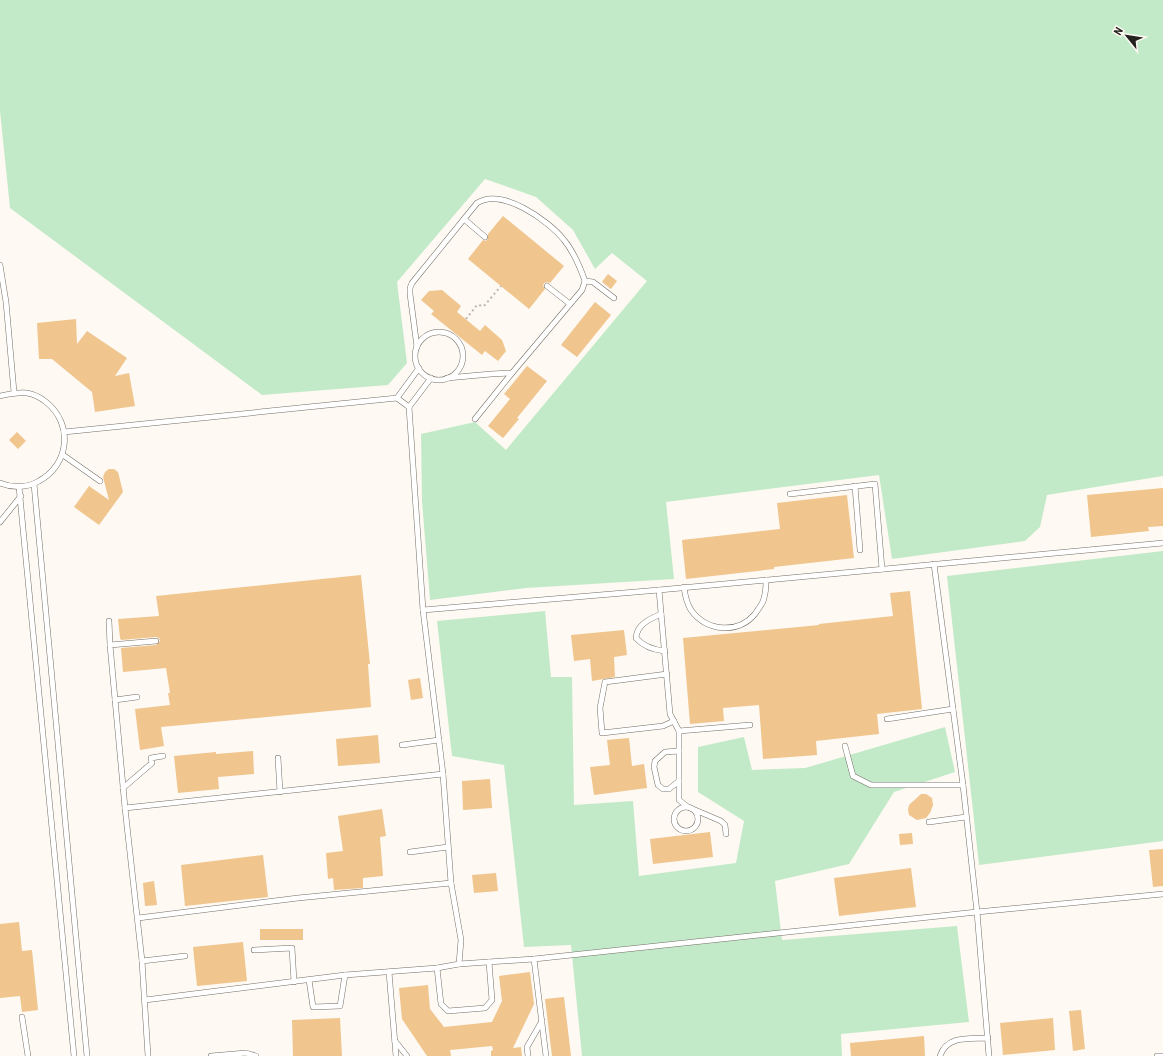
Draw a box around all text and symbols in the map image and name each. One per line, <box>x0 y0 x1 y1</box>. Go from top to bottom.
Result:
north arrow <box>1107 16 1147 56</box>
text: N <box>1111 25 1126 37</box>

